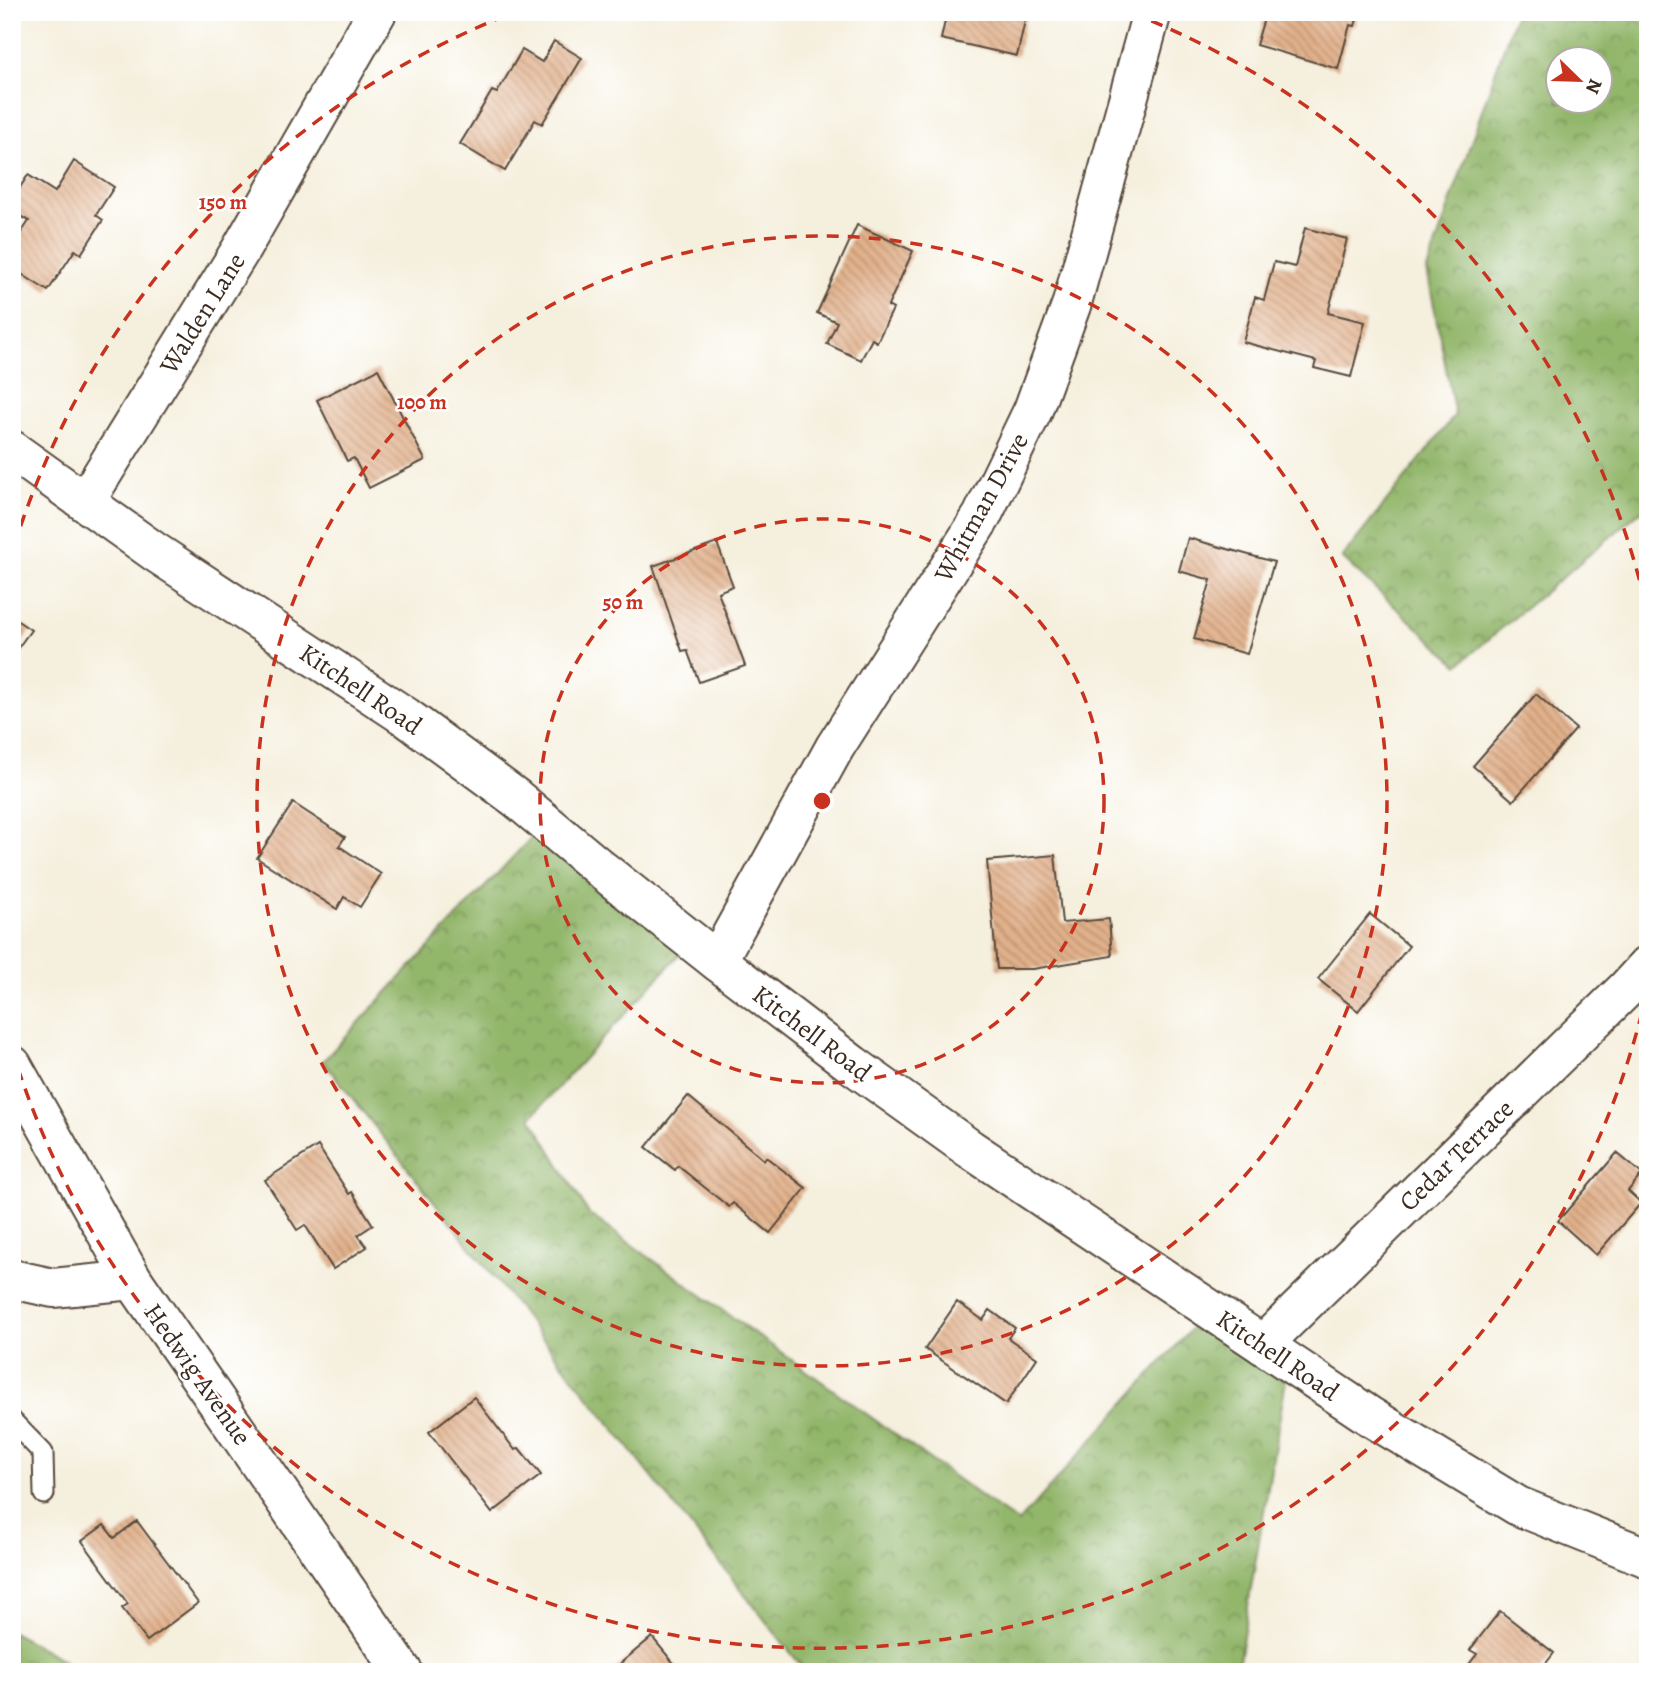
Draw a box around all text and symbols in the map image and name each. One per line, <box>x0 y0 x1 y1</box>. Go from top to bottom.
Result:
north arrow <box>1544 46 1614 116</box>
text: N <box>1579 75 1608 98</box>
text: 150 m <box>199 188 248 216</box>
street label: Walden Lane <box>151 246 254 381</box>
text: 100 m <box>397 388 447 416</box>
street label: Whitman Drive <box>926 426 1037 589</box>
text: 50 m <box>603 588 644 616</box>
street label: Kitchell Road <box>293 636 429 743</box>
centre of rings <box>810 789 834 813</box>
street label: Kitchell Road <box>745 977 878 1090</box>
street label: Cedar Terrace <box>1391 1092 1521 1219</box>
street label: Hedwig Avenue <box>136 1296 260 1452</box>
street label: Kitchell Road <box>1210 1302 1346 1409</box>

